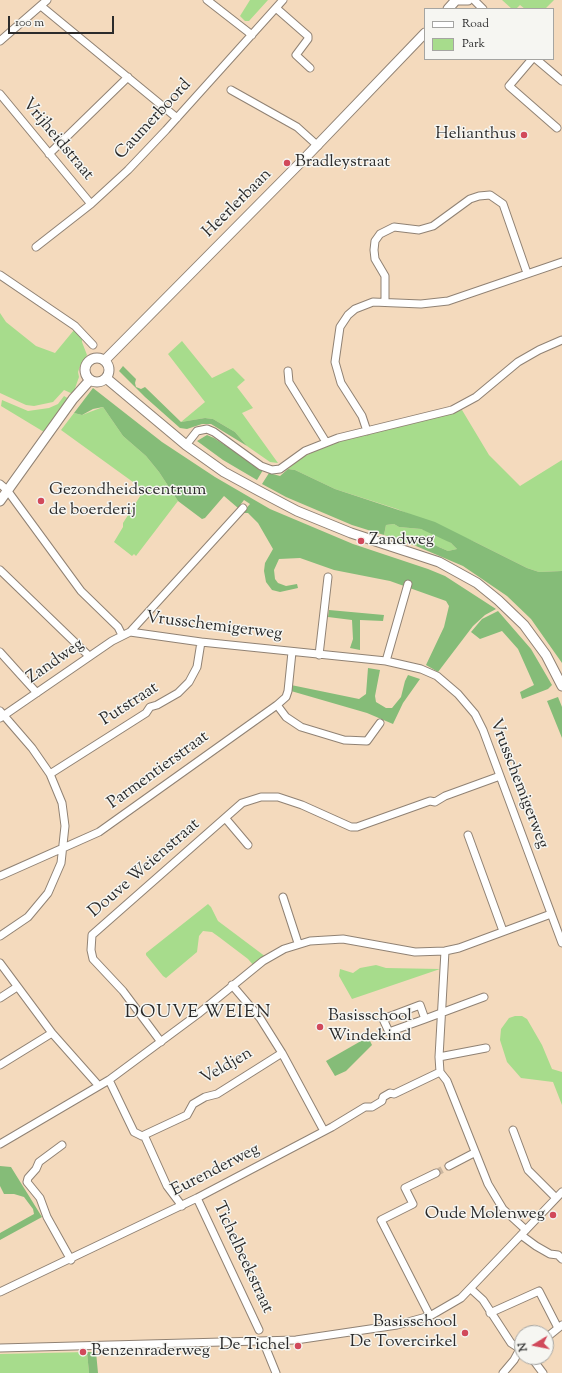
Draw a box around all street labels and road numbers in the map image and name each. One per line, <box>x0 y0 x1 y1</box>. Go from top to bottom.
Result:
street label: Caumerboord <box>112 75 196 165</box>
street label: Vrijheidstraat <box>17 95 97 185</box>
street label: Heerlerbaan <box>199 165 277 243</box>
street label: Vrusschemigerweg <box>145 609 283 645</box>
street label: Zandweg <box>23 635 89 689</box>
street label: Putstraat <box>97 679 163 731</box>
street label: Vrusschemigerweg <box>484 716 552 852</box>
street label: Parmentierstraat <box>104 727 214 815</box>
street label: Douve Weienstraat <box>85 815 205 923</box>
street label: Veldjen <box>197 1044 257 1090</box>
street label: Eurenderweg <box>168 1140 264 1202</box>
street label: Tichelbeekstraat <box>207 1199 277 1317</box>

